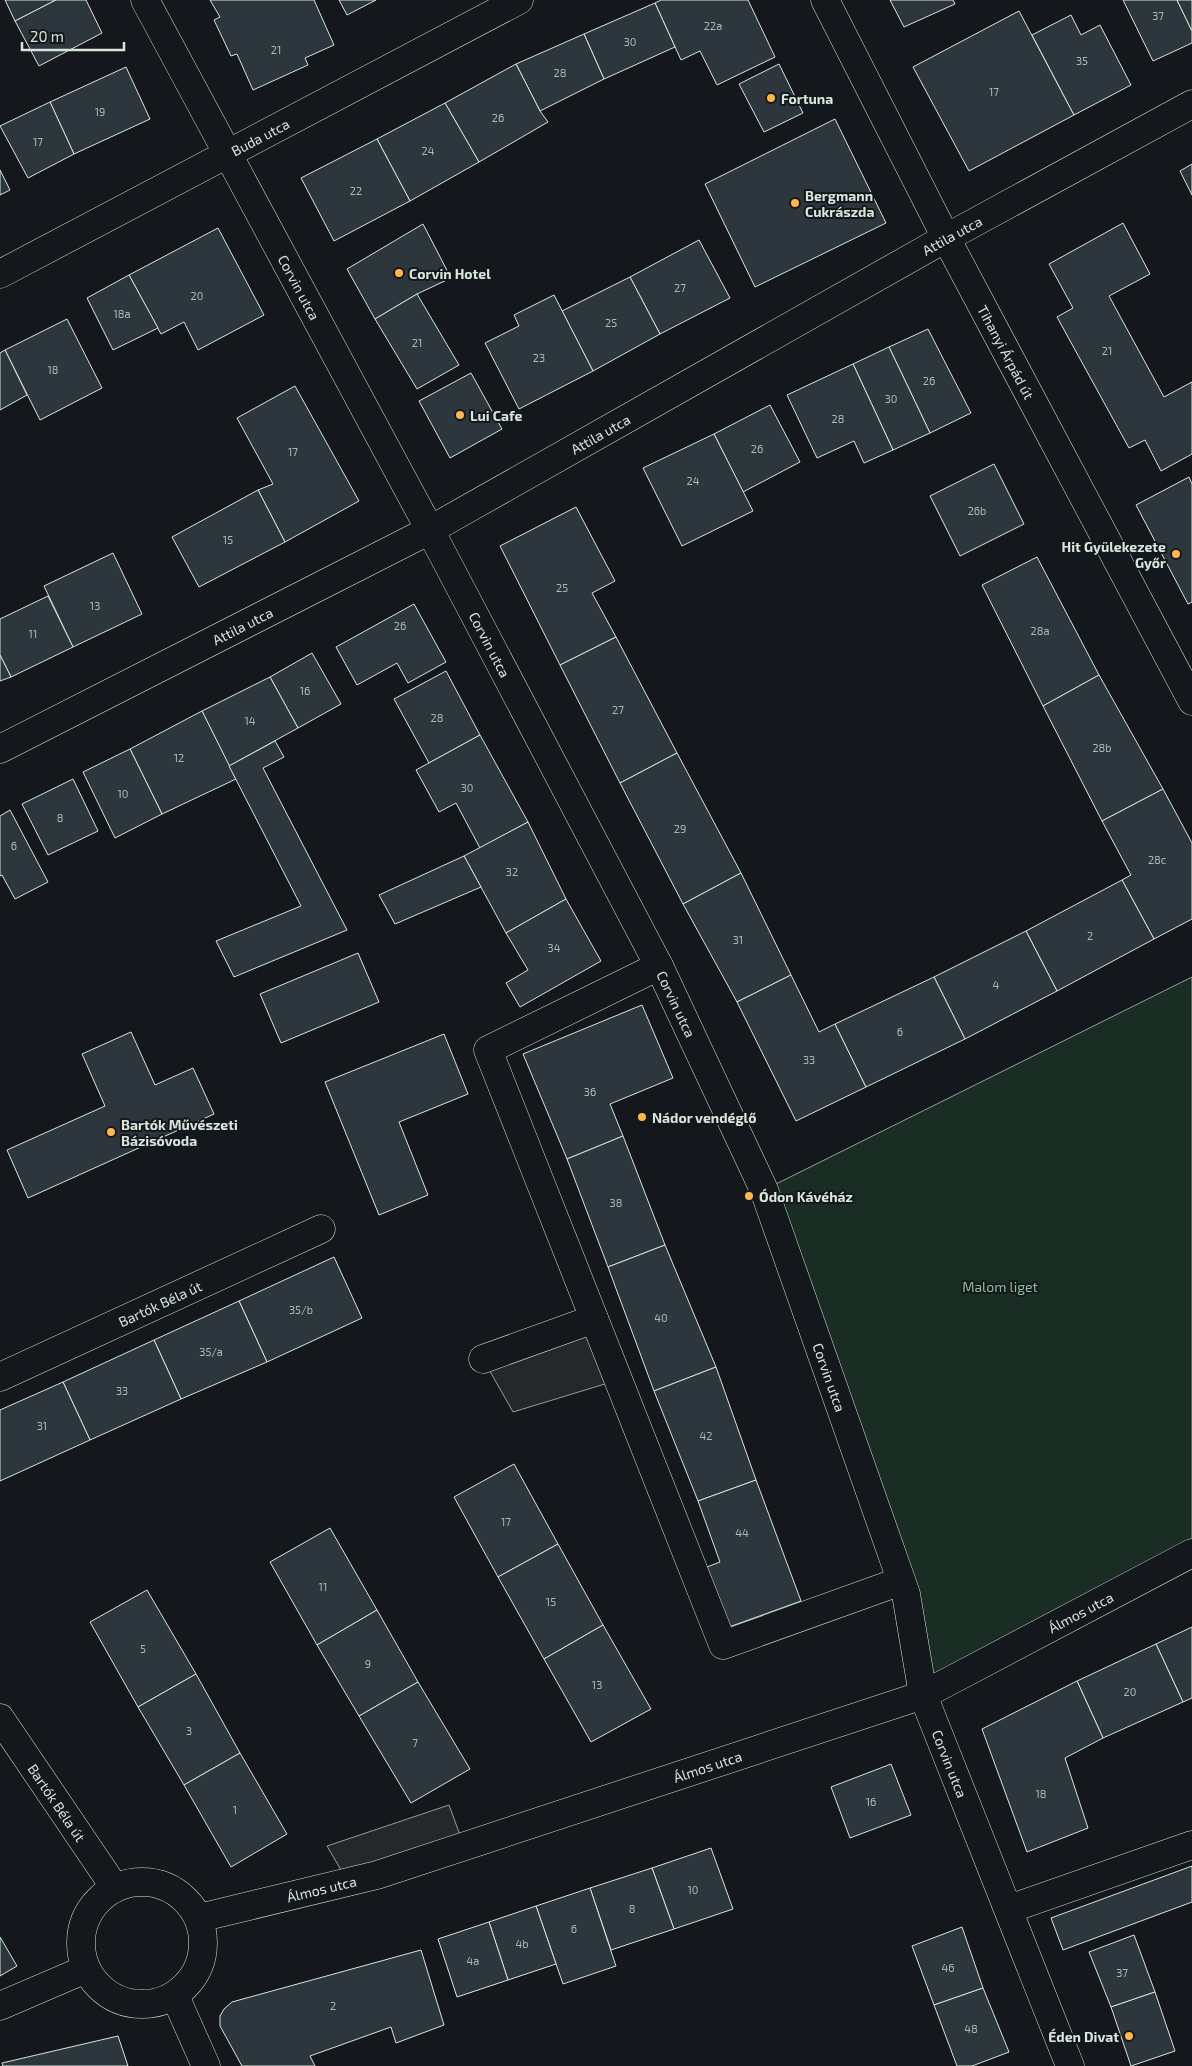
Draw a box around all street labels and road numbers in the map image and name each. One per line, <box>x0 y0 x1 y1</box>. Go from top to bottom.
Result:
street label: Buda utca <box>228 114 292 159</box>
street label: Attila utca <box>919 212 985 258</box>
street label: Corvin utca <box>275 252 324 323</box>
street label: Tihanyi Árpád út <box>975 302 1038 402</box>
street label: Attila utca <box>567 410 633 457</box>
street label: Attila utca <box>209 603 275 648</box>
street label: Corvin utca <box>466 609 514 680</box>
street label: Corvin utca <box>654 968 700 1040</box>
street label: Bartók Béla út <box>115 1277 204 1330</box>
street label: Corvin utca <box>810 1341 850 1414</box>
street label: Álmos utca <box>1045 1588 1116 1636</box>
street label: Corvin utca <box>929 1727 971 1800</box>
street label: Álmos utca <box>671 1747 744 1785</box>
street label: Bartók Béla út <box>25 1760 89 1845</box>
street label: Álmos utca <box>285 1872 358 1905</box>

